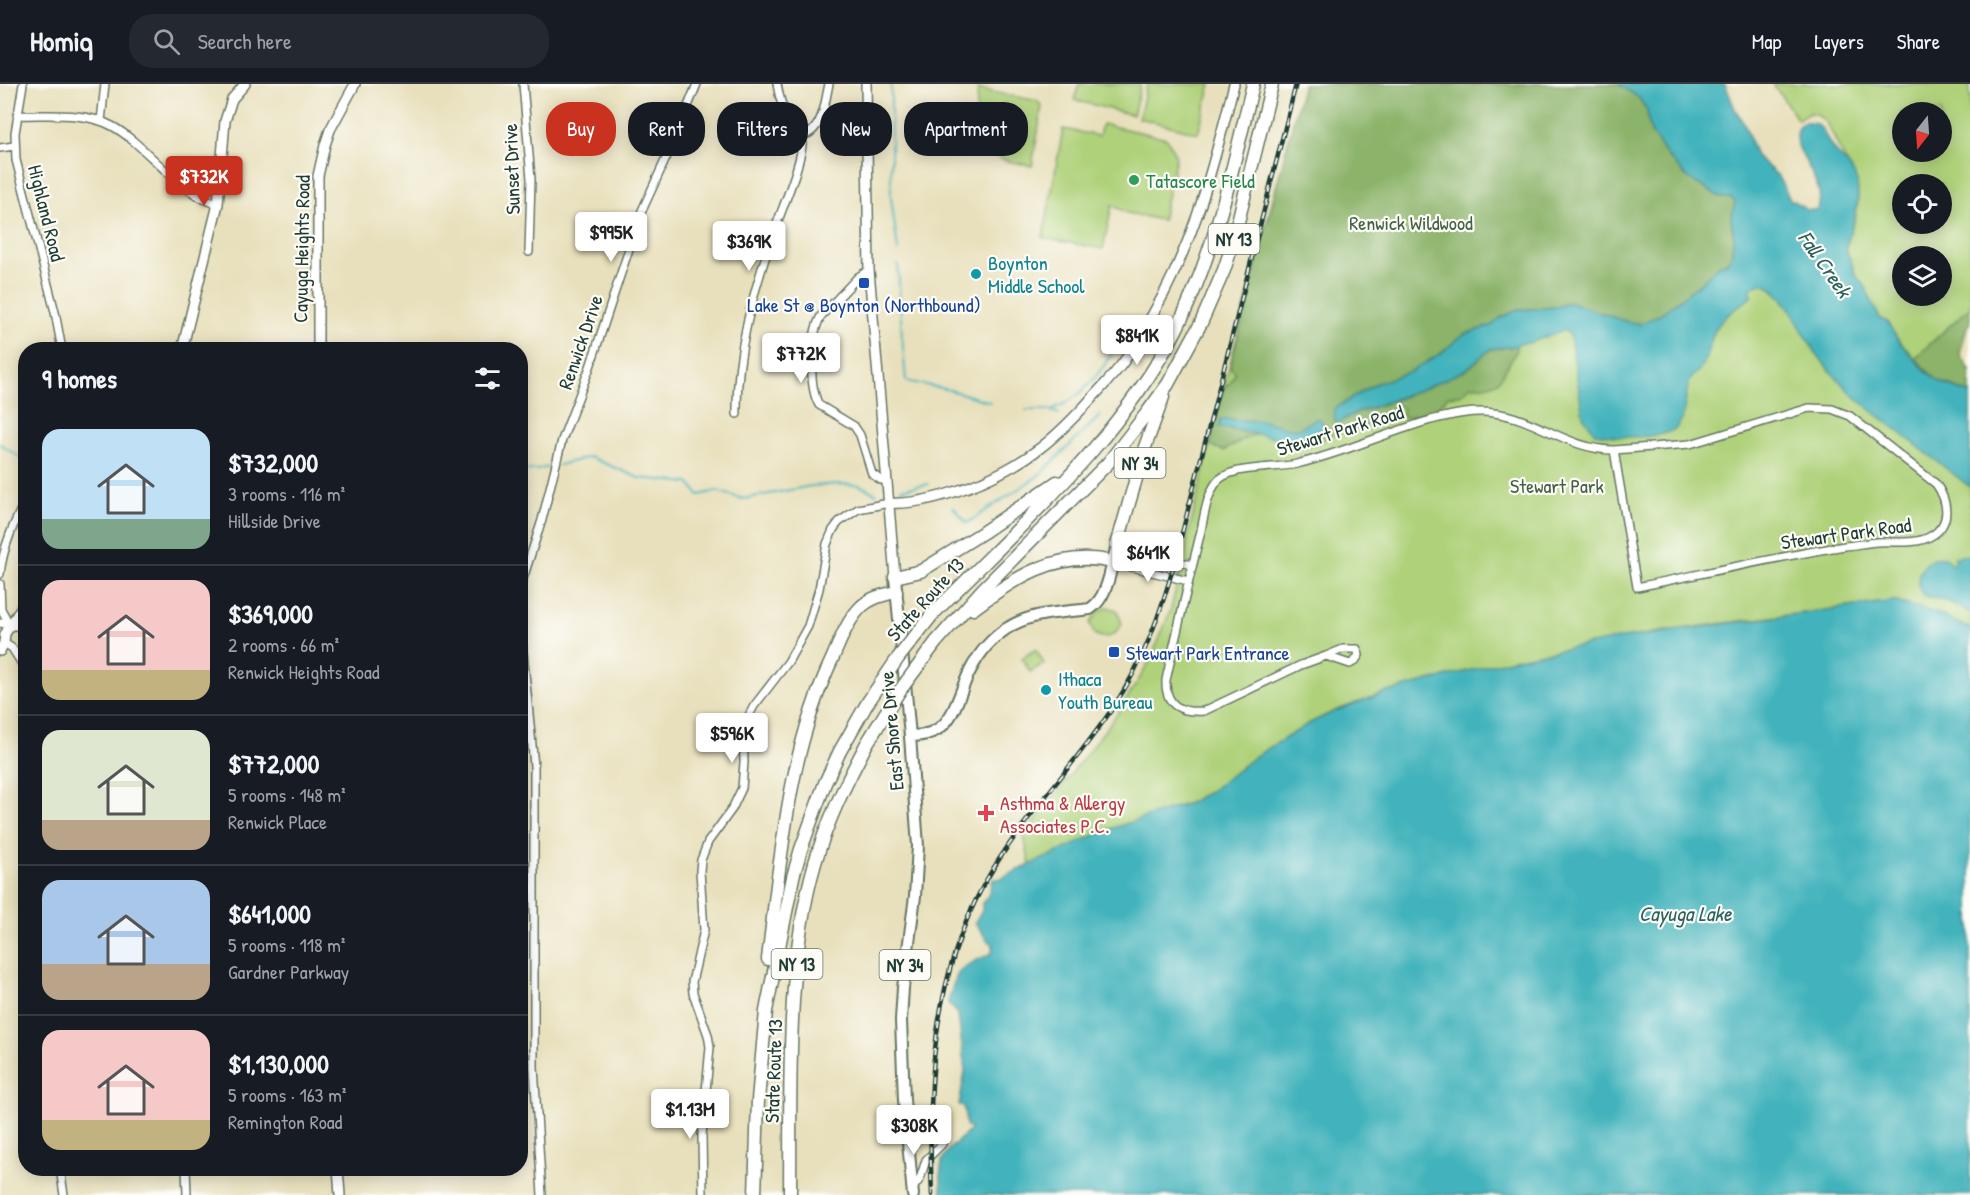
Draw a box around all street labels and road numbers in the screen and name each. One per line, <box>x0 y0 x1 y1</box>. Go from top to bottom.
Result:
street label: Sunset Drive <box>496 123 526 215</box>
street label: Highland Road <box>22 162 72 264</box>
street label: Cayuga Heights Road <box>286 175 316 323</box>
road number: NY 13 <box>1208 224 1260 254</box>
street label: Renwick Drive <box>551 291 609 393</box>
street label: Stewart Park Road <box>1273 398 1407 462</box>
road number: NY 34 <box>1114 448 1166 478</box>
street label: Stewart Park Road <box>1779 510 1913 555</box>
street label: State Route 13 <box>880 551 970 647</box>
street label: East Shore Drive <box>872 670 910 792</box>
road number: NY 13 <box>772 949 822 979</box>
road number: NY 34 <box>880 950 930 980</box>
street label: State Route 13 <box>758 1018 788 1124</box>

